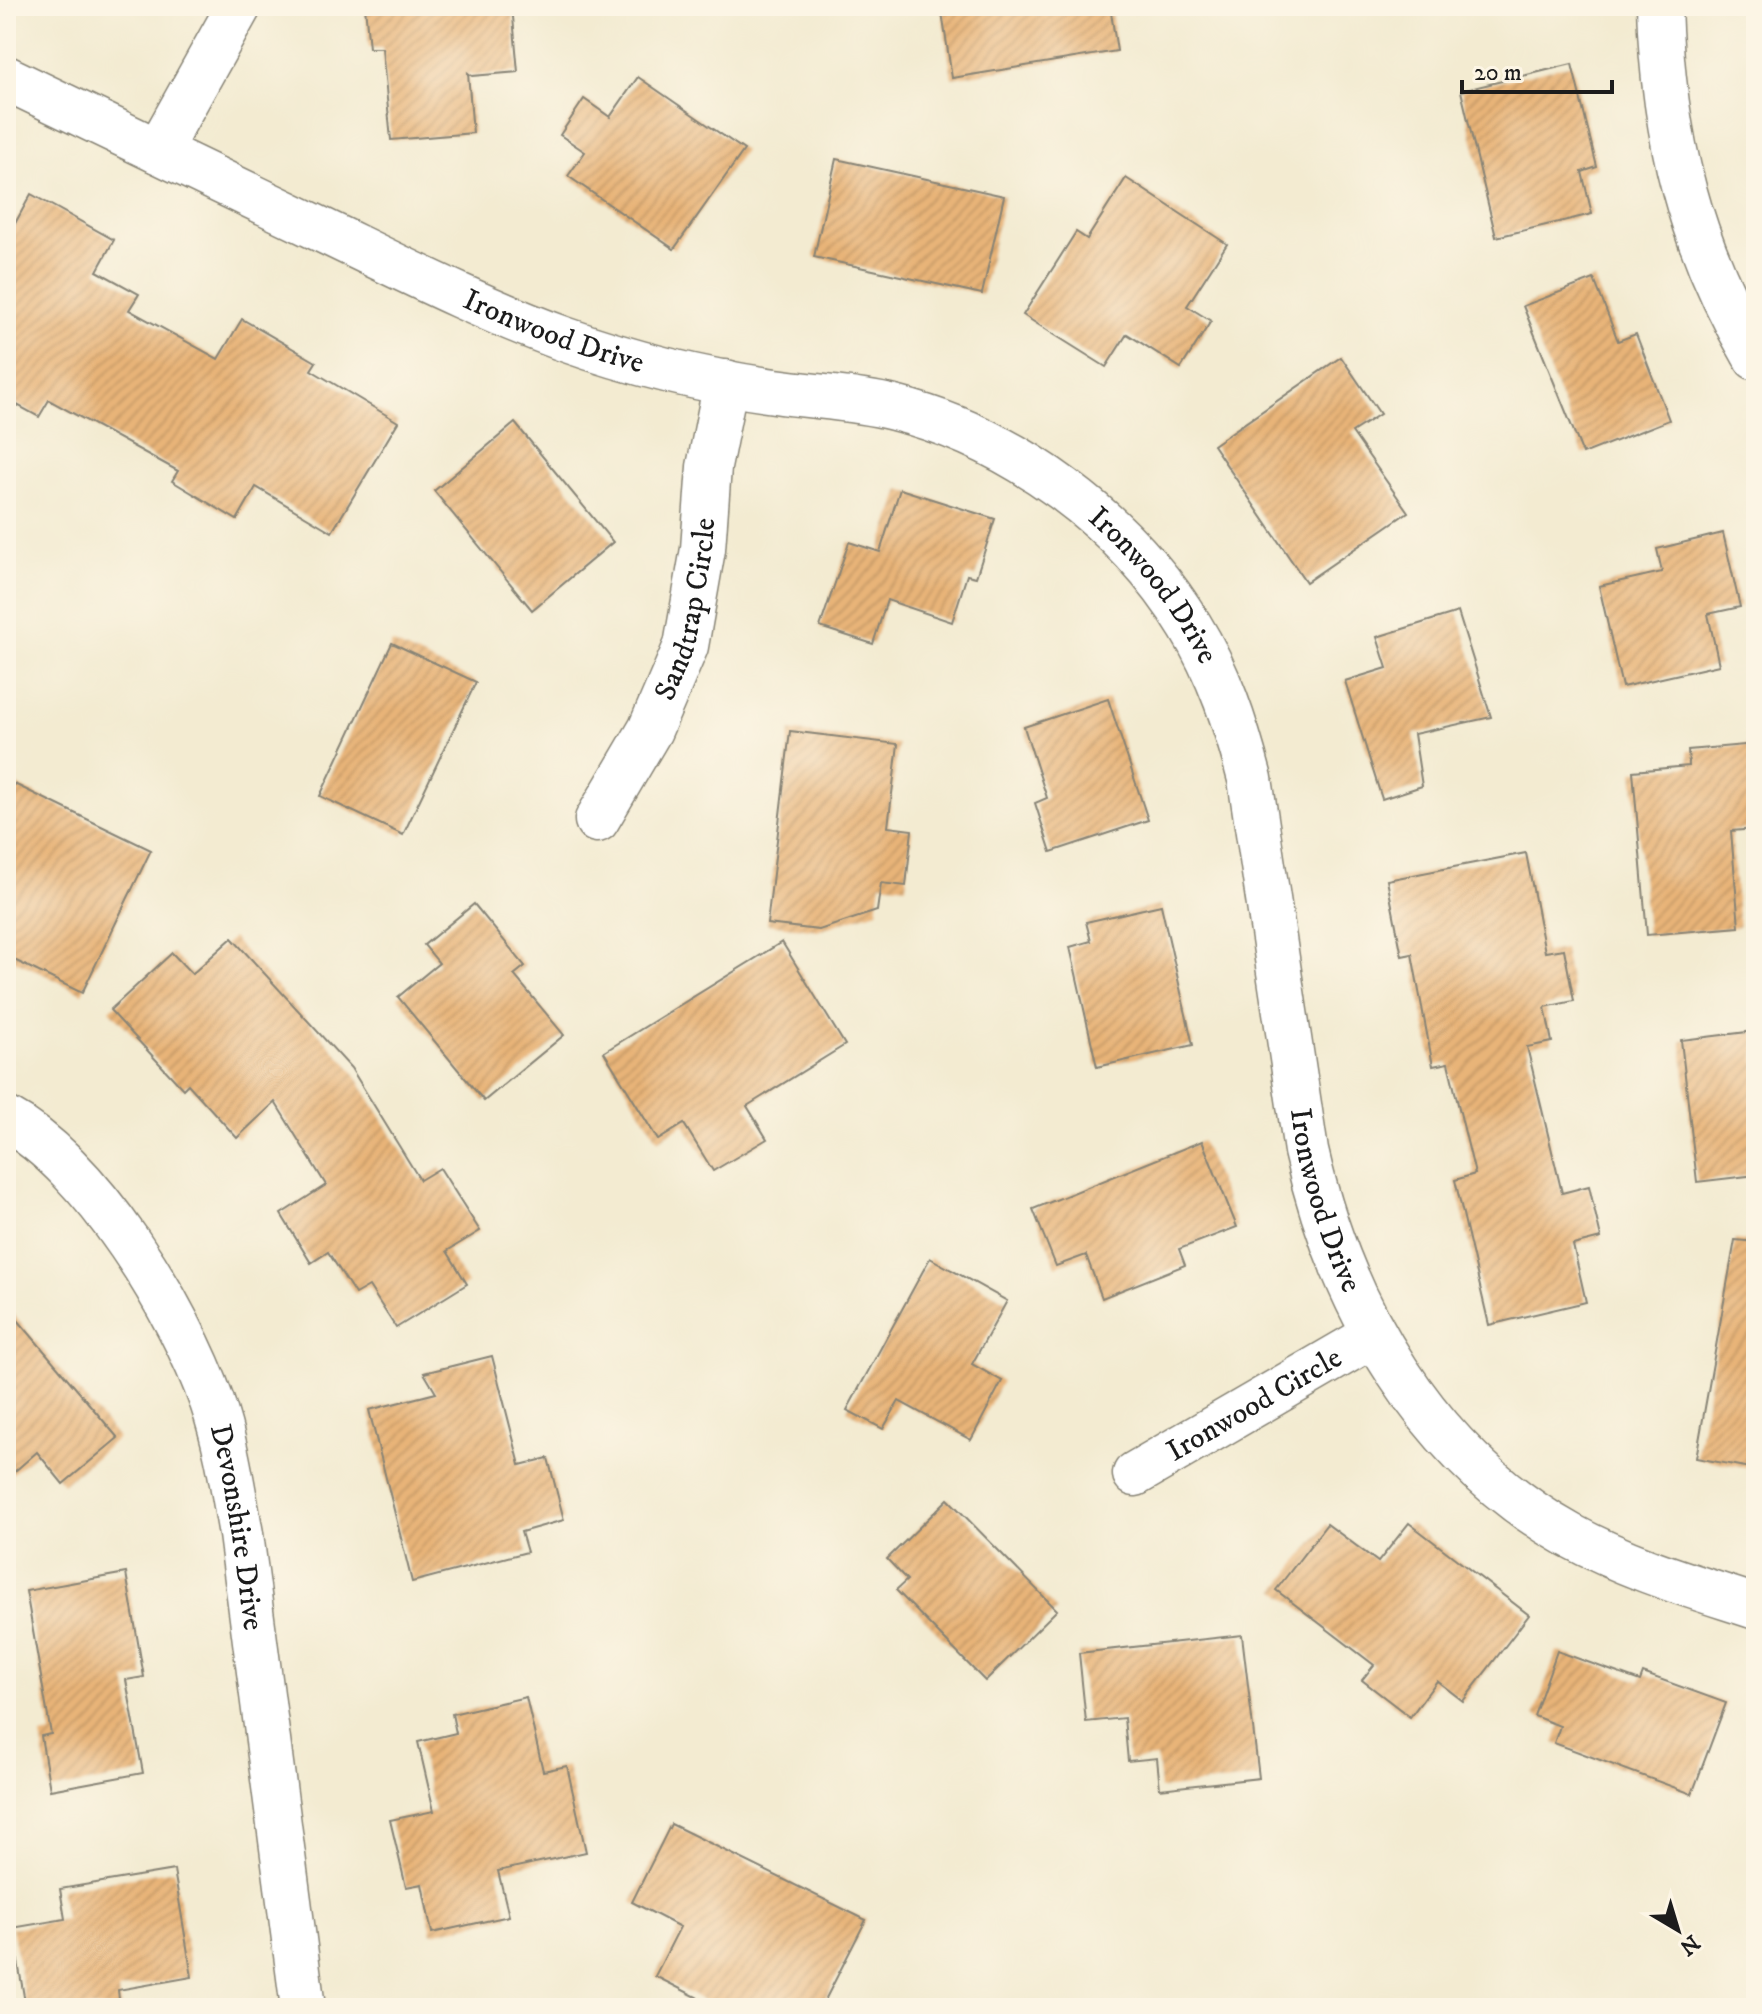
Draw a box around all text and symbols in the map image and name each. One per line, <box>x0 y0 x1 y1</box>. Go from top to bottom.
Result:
scale bar <box>1462 44 1612 94</box>
text: 20 m <box>1474 58 1522 88</box>
street label: Ironwood Drive <box>457 281 648 382</box>
street label: Ironwood Drive <box>1081 499 1226 670</box>
street label: Sandtrap Circle <box>646 517 724 706</box>
street label: Ironwood Drive <box>1281 1106 1370 1298</box>
street label: Ironwood Circle <box>1160 1339 1348 1470</box>
street label: Devonshire Drive <box>201 1420 272 1633</box>
north arrow <box>1638 1890 1718 1970</box>
text: N <box>1674 1928 1705 1961</box>

